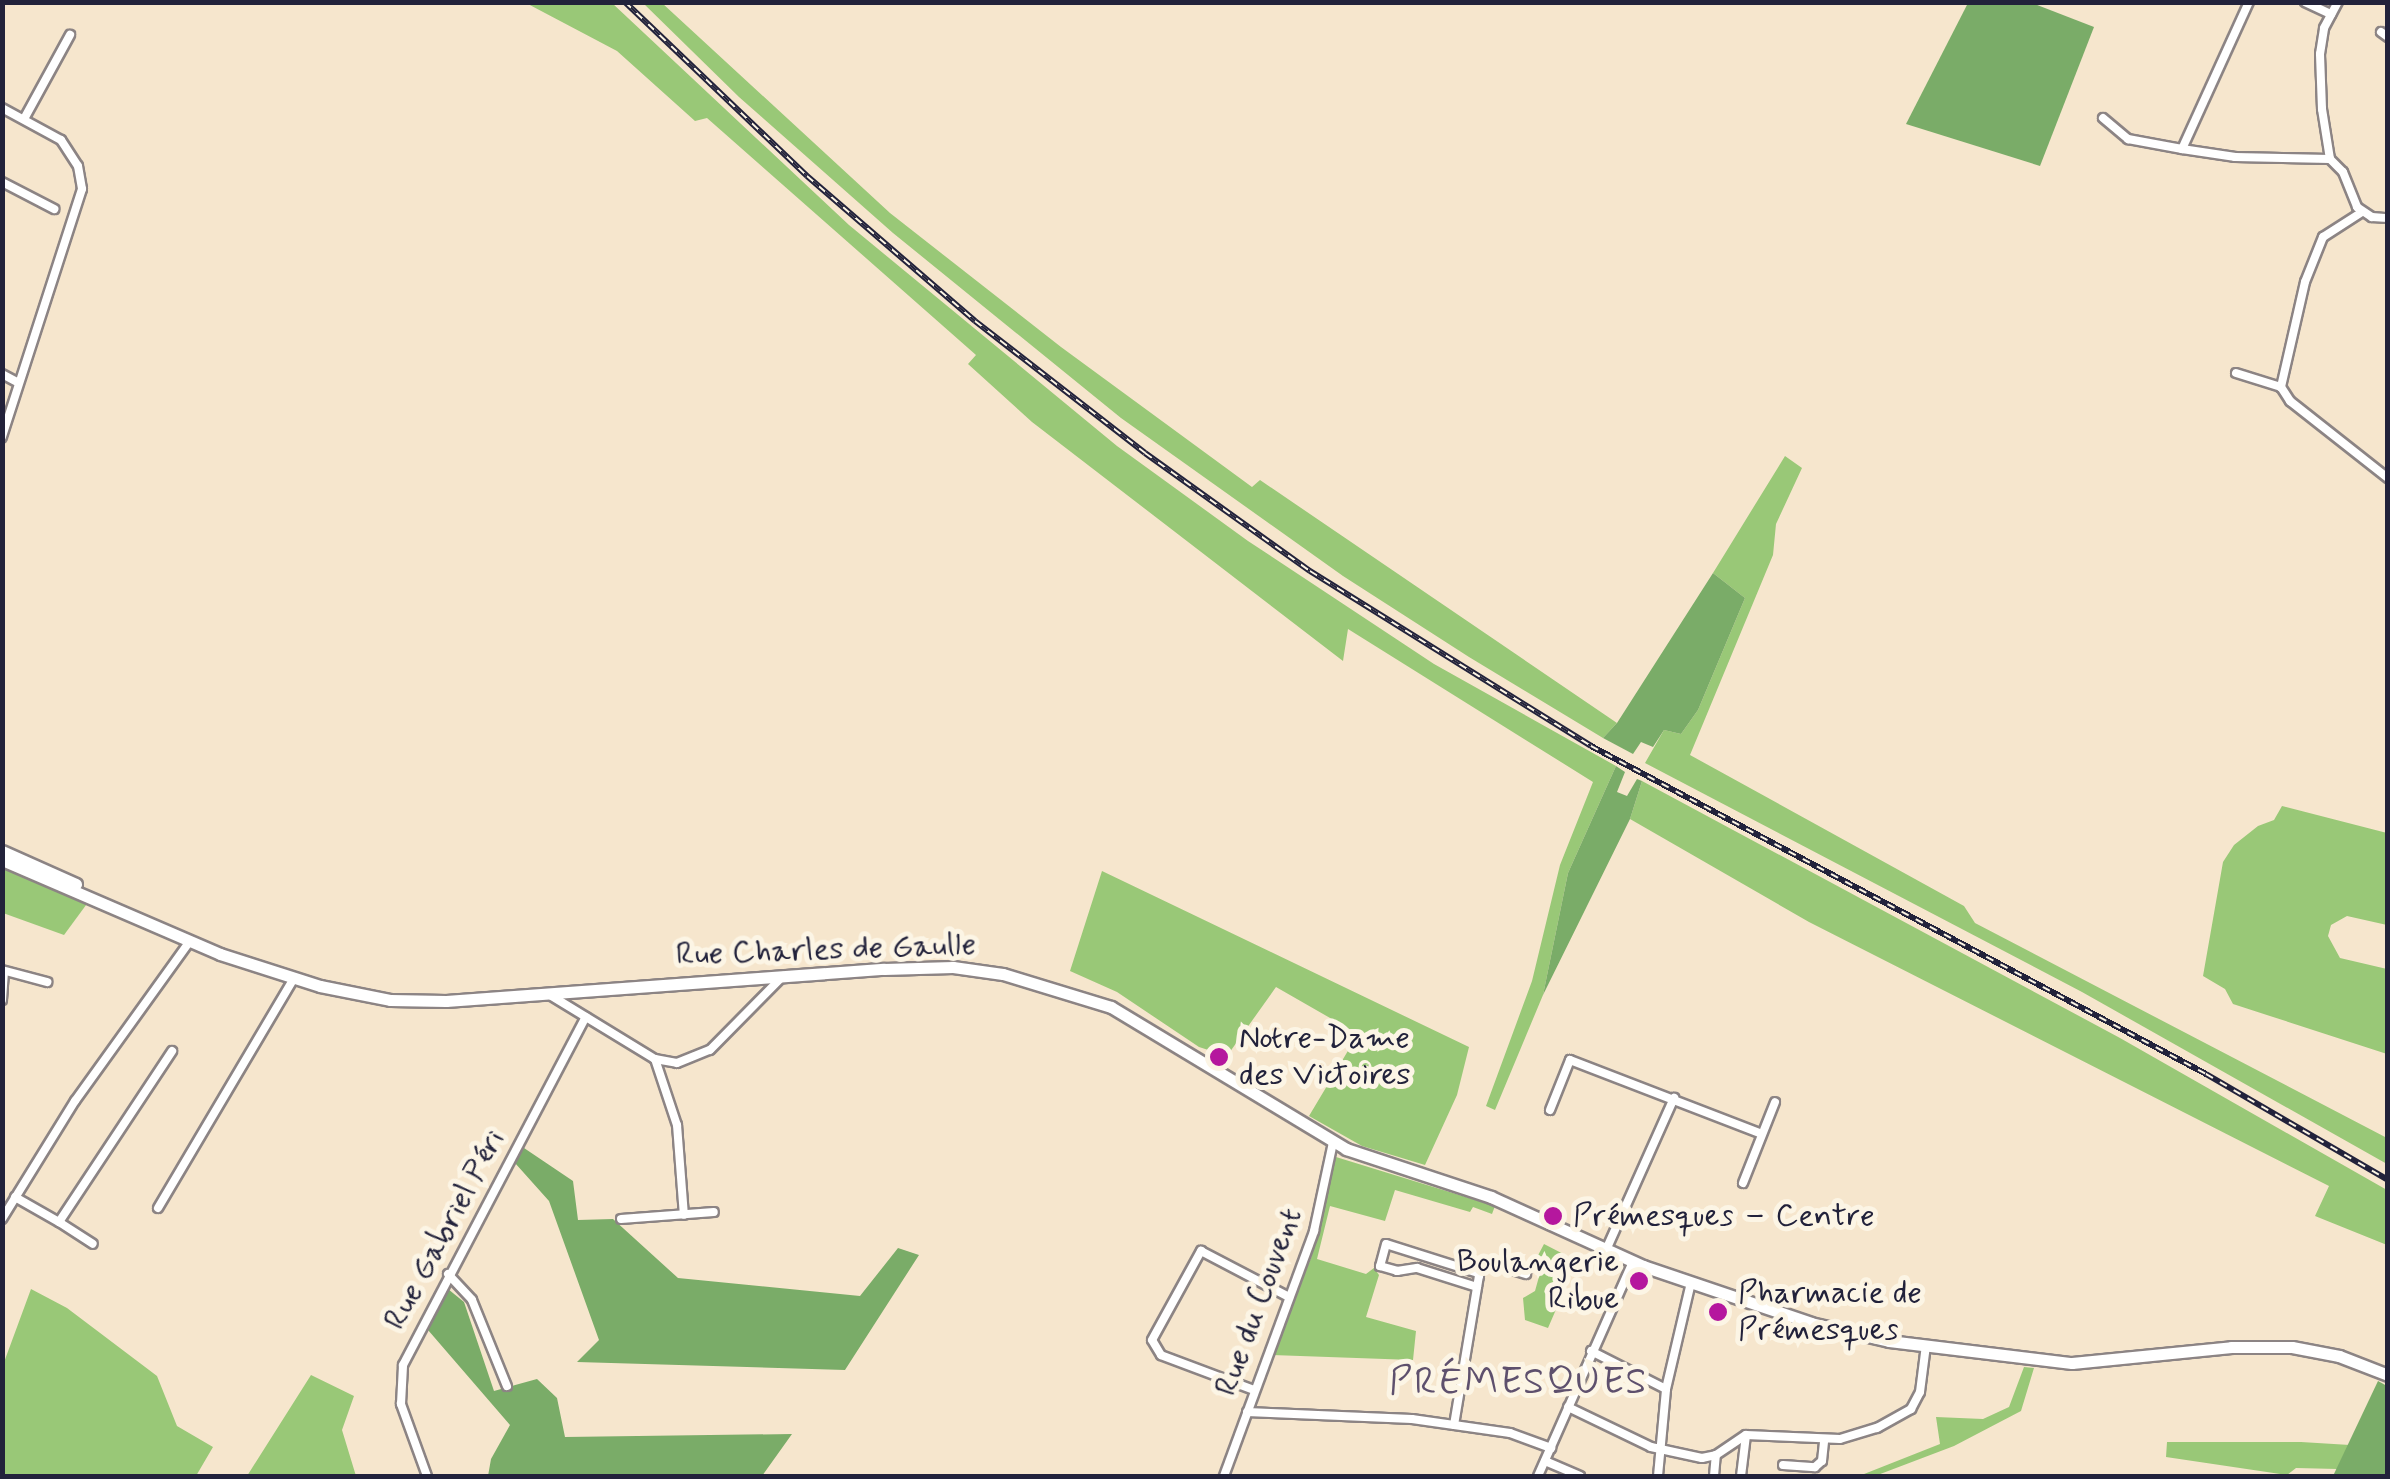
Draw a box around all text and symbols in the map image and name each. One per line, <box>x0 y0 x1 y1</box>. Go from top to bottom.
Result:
street label: Rue Charles de Gaulle <box>681 926 971 974</box>
place label: Notre-Dame des Victoires <box>1239 1020 1410 1095</box>
marker: Notre-Dame des Victoires <box>1208 1046 1230 1068</box>
street label: Rue Gabriel Péri <box>377 1125 513 1335</box>
street label: Rue du Couvent <box>1204 1194 1314 1410</box>
place label: Prémesques – Centre <box>1573 1197 1875 1235</box>
marker: Prémesques – Centre <box>1542 1205 1564 1227</box>
place label: Boulangerie Ribue <box>1457 1244 1619 1319</box>
marker: Boulangerie Ribue <box>1628 1270 1650 1292</box>
place label: Pharmacie de Prémesques <box>1738 1275 1923 1350</box>
marker: Pharmacie de Prémesques <box>1707 1301 1729 1323</box>
district label: PRÉMESQUES <box>1388 1360 1650 1406</box>

